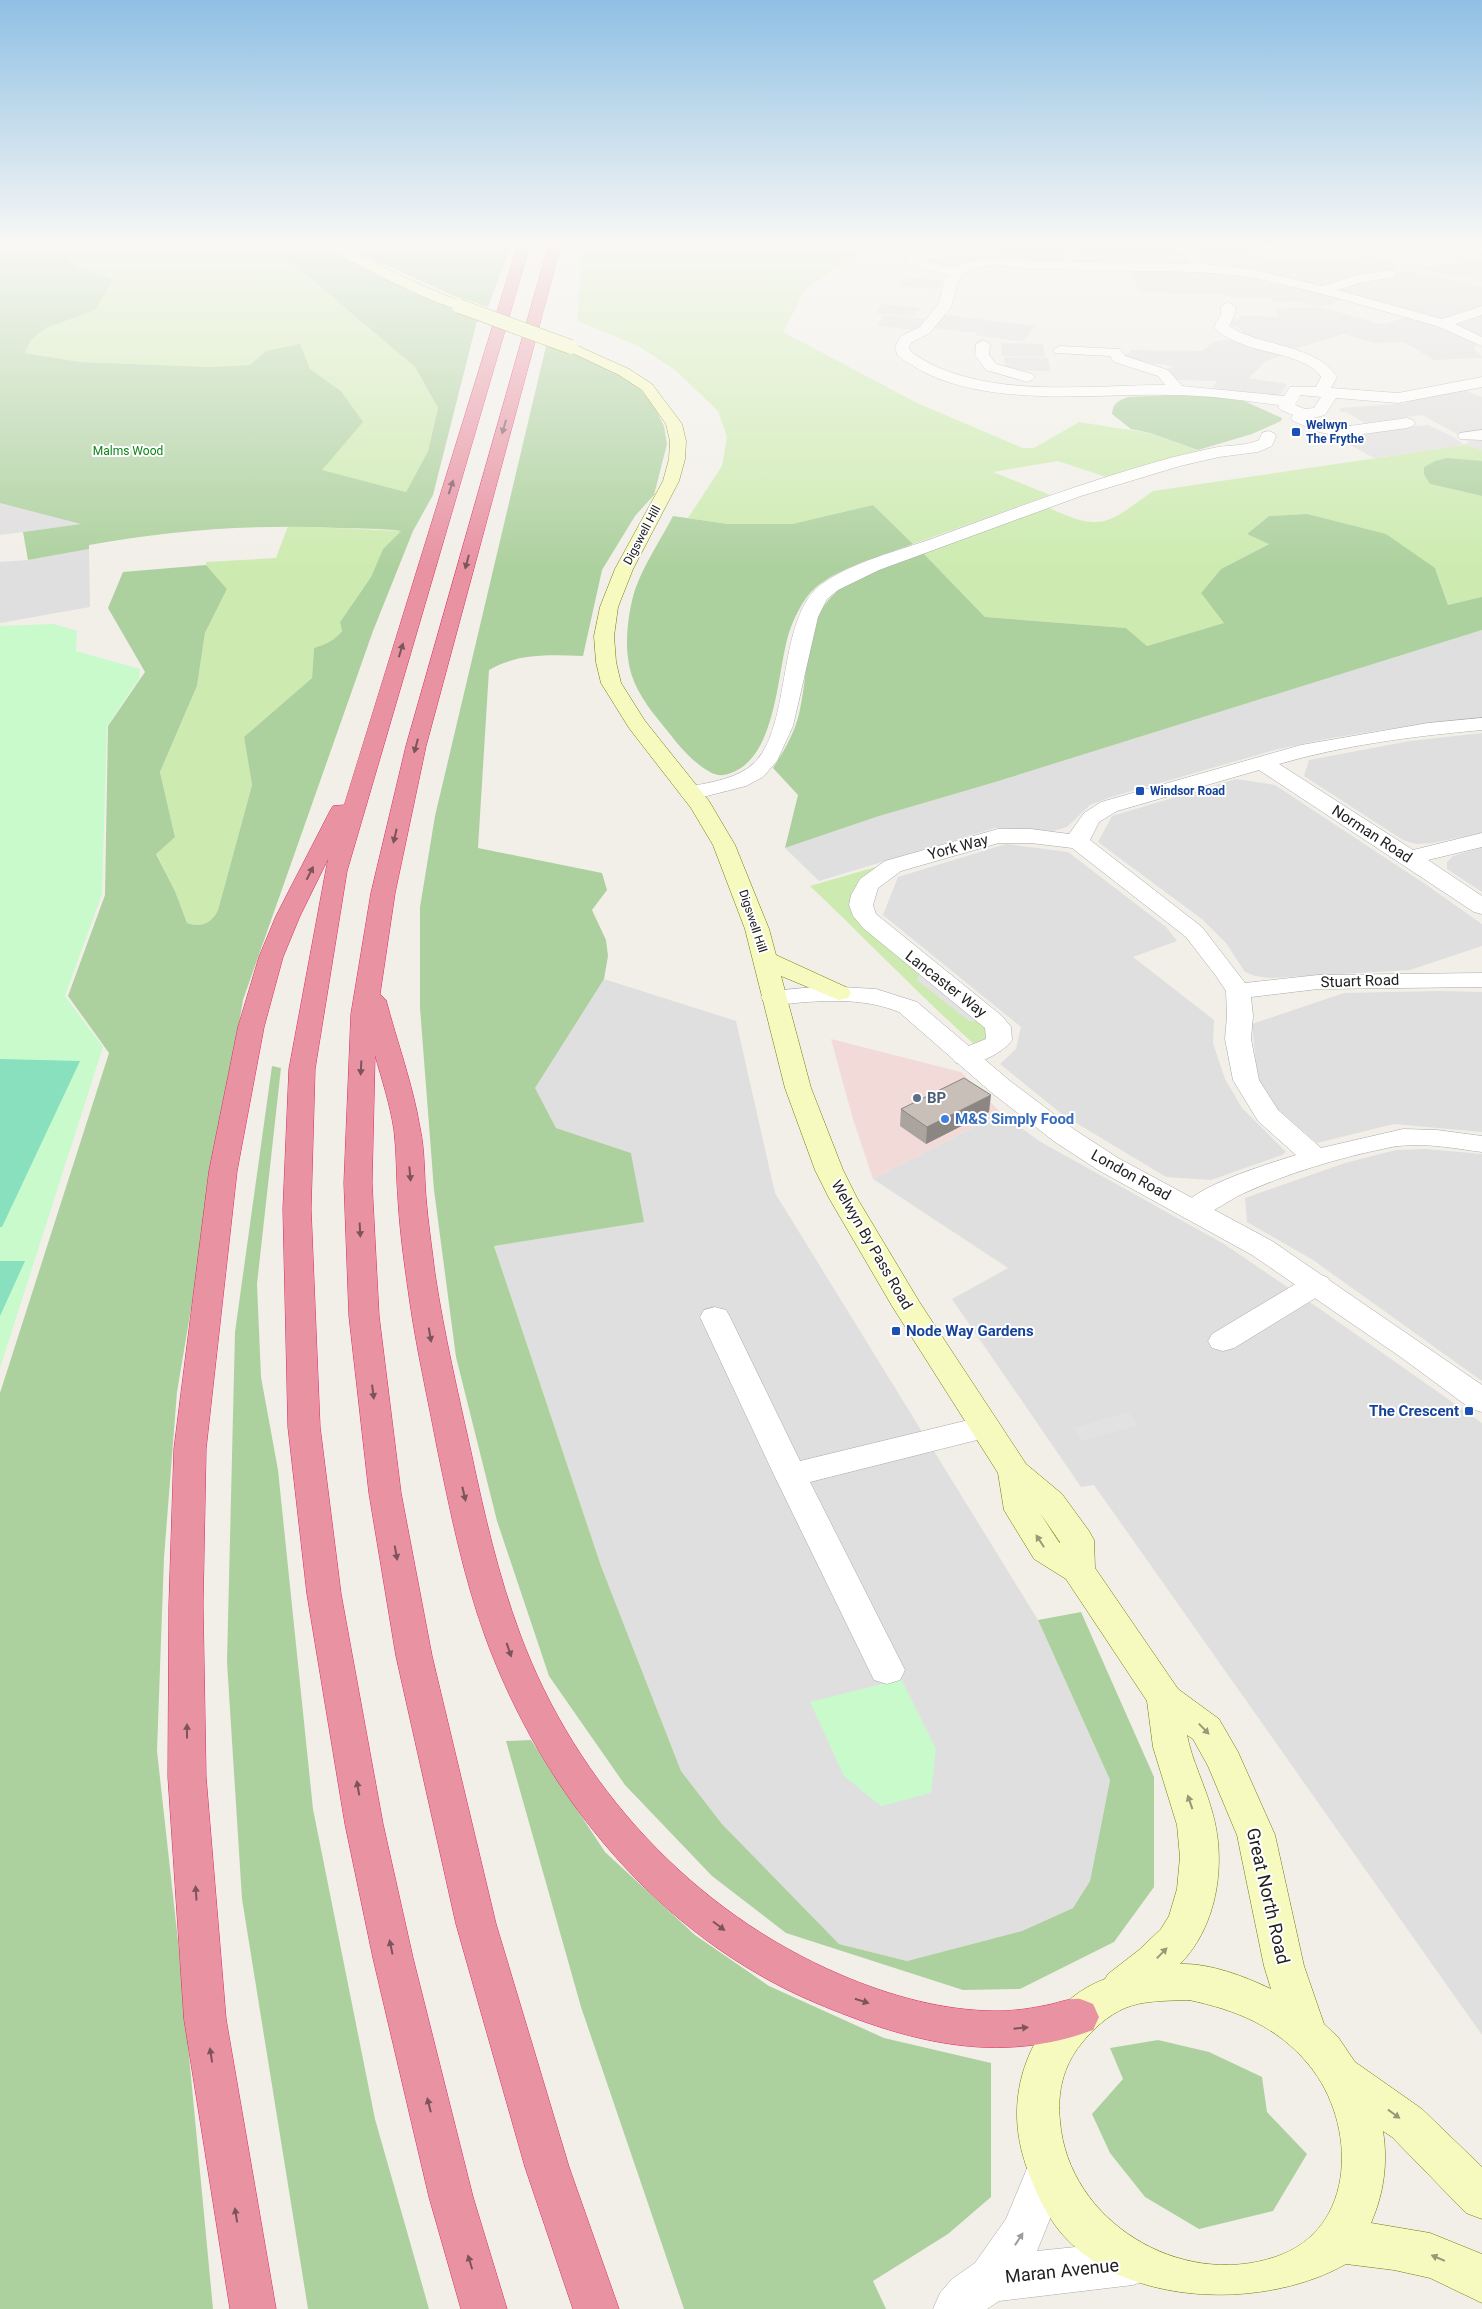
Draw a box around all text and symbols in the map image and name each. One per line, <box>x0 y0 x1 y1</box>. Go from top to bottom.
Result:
place label: Welwyn The Frythe <box>1306 418 1364 446</box>
one-way arrow <box>500 419 508 434</box>
marker: Welwyn The Frythe <box>1290 426 1302 438</box>
park label: Malms Wood <box>93 444 163 458</box>
one-way arrow <box>447 479 455 494</box>
street label: Digswell Hill <box>621 503 663 567</box>
one-way arrow <box>462 555 470 570</box>
one-way arrow <box>398 643 406 658</box>
one-way arrow <box>412 739 420 754</box>
place label: Windsor Road <box>1150 784 1225 798</box>
marker: Windsor Road <box>1134 785 1146 797</box>
street label: Norman Road <box>1328 801 1416 867</box>
one-way arrow <box>391 829 399 845</box>
street label: York Way <box>926 830 990 864</box>
one-way arrow <box>306 866 314 880</box>
street label: Digswell Hill <box>736 888 770 954</box>
street label: Lancaster Way <box>902 947 990 1021</box>
street label: Stuart Road <box>1320 971 1400 991</box>
one-way arrow <box>357 1060 365 1076</box>
place label: BP <box>927 1089 947 1107</box>
marker: BP <box>911 1092 923 1104</box>
place label: M&S Simply Food <box>955 1110 1074 1128</box>
marker: M&S Simply Food <box>939 1113 951 1125</box>
street label: London Road <box>1088 1146 1174 1204</box>
one-way arrow <box>407 1166 415 1182</box>
street label: Welwyn By Pass Road <box>828 1177 916 1313</box>
one-way arrow <box>357 1222 365 1238</box>
place label: Node Way Gardens <box>906 1322 1034 1340</box>
marker: Node Way Gardens <box>890 1325 902 1337</box>
one-way arrow <box>426 1328 434 1344</box>
one-way arrow <box>369 1384 377 1400</box>
place label: The Crescent <box>1369 1402 1459 1420</box>
marker: The Crescent <box>1463 1405 1475 1417</box>
one-way arrow <box>460 1486 468 1501</box>
one-way arrow <box>1035 1534 1045 1548</box>
one-way arrow <box>392 1545 400 1561</box>
one-way arrow <box>505 1643 513 1658</box>
one-way arrow <box>183 1723 191 1739</box>
one-way arrow <box>1198 1723 1210 1735</box>
one-way arrow <box>353 1780 361 1796</box>
one-way arrow <box>1186 1795 1193 1810</box>
street label: Great North Road <box>1243 1826 1294 1966</box>
one-way arrow <box>191 1885 199 1901</box>
one-way arrow <box>712 1921 726 1931</box>
one-way arrow <box>387 1940 395 1955</box>
one-way arrow <box>1156 1948 1168 1960</box>
one-way arrow <box>855 1997 870 2005</box>
one-way arrow <box>1013 2024 1029 2032</box>
one-way arrow <box>206 2046 214 2062</box>
one-way arrow <box>425 2098 433 2113</box>
one-way arrow <box>1387 2109 1401 2119</box>
one-way arrow <box>232 2207 240 2223</box>
one-way arrow <box>1014 2232 1023 2245</box>
street label: Maran Avenue <box>1004 2254 1120 2287</box>
one-way arrow <box>1431 2254 1446 2262</box>
one-way arrow <box>466 2255 474 2270</box>

